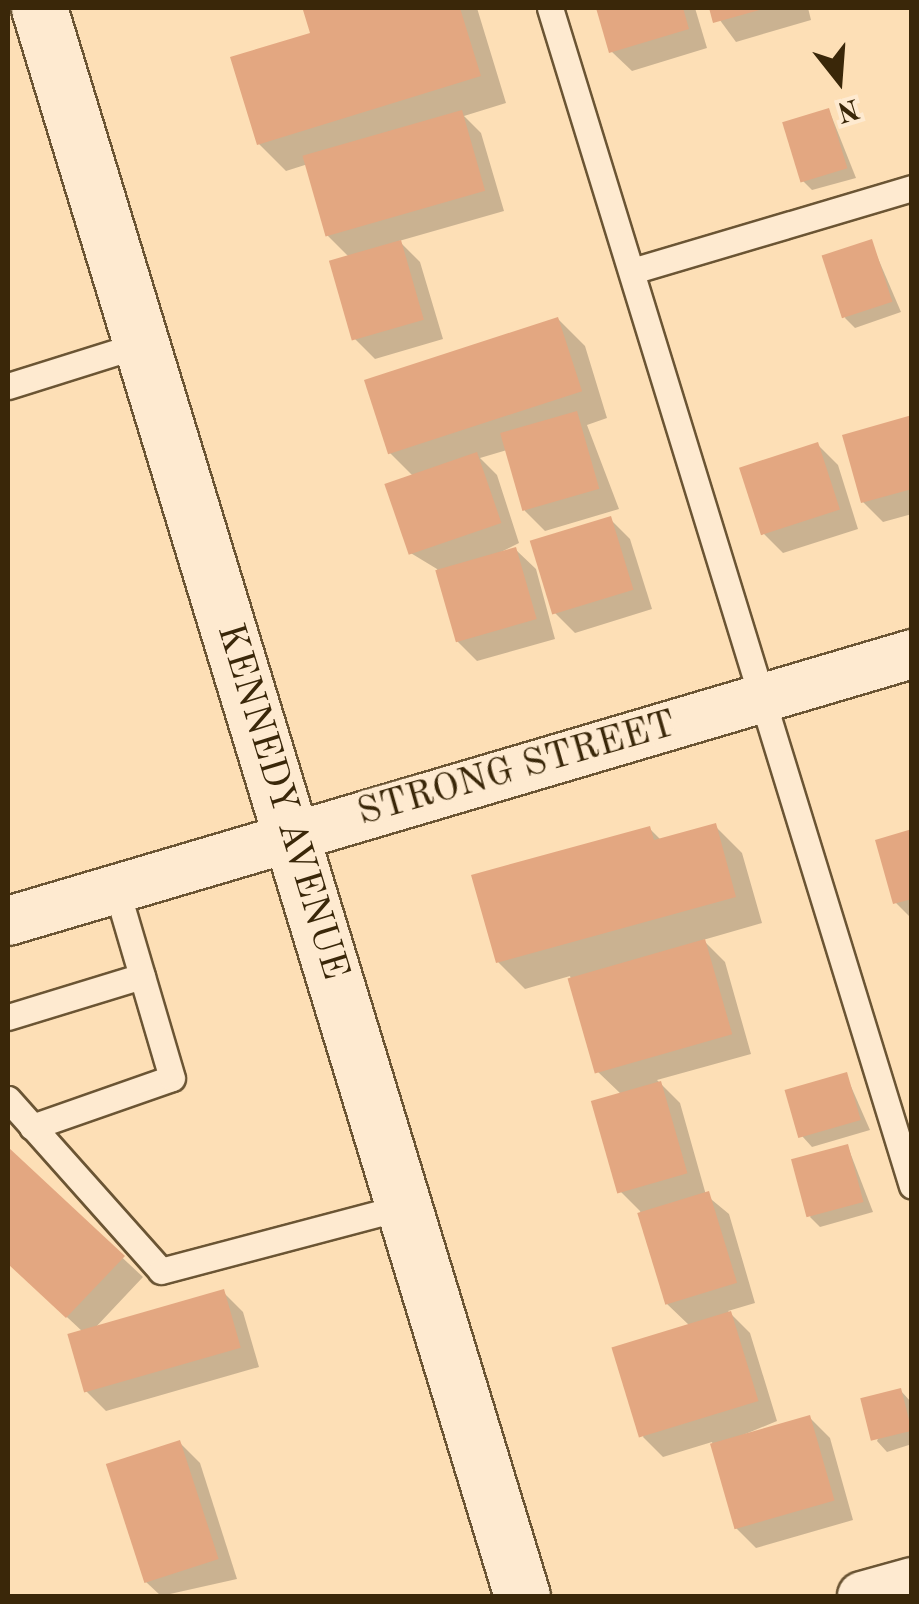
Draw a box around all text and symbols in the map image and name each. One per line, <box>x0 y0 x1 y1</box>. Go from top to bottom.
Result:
north arrow <box>789 30 889 130</box>
text: N <box>833 92 862 125</box>
street label: KENNEDY AVENUE <box>205 619 357 985</box>
street label: STRONG STREET <box>352 703 682 837</box>

